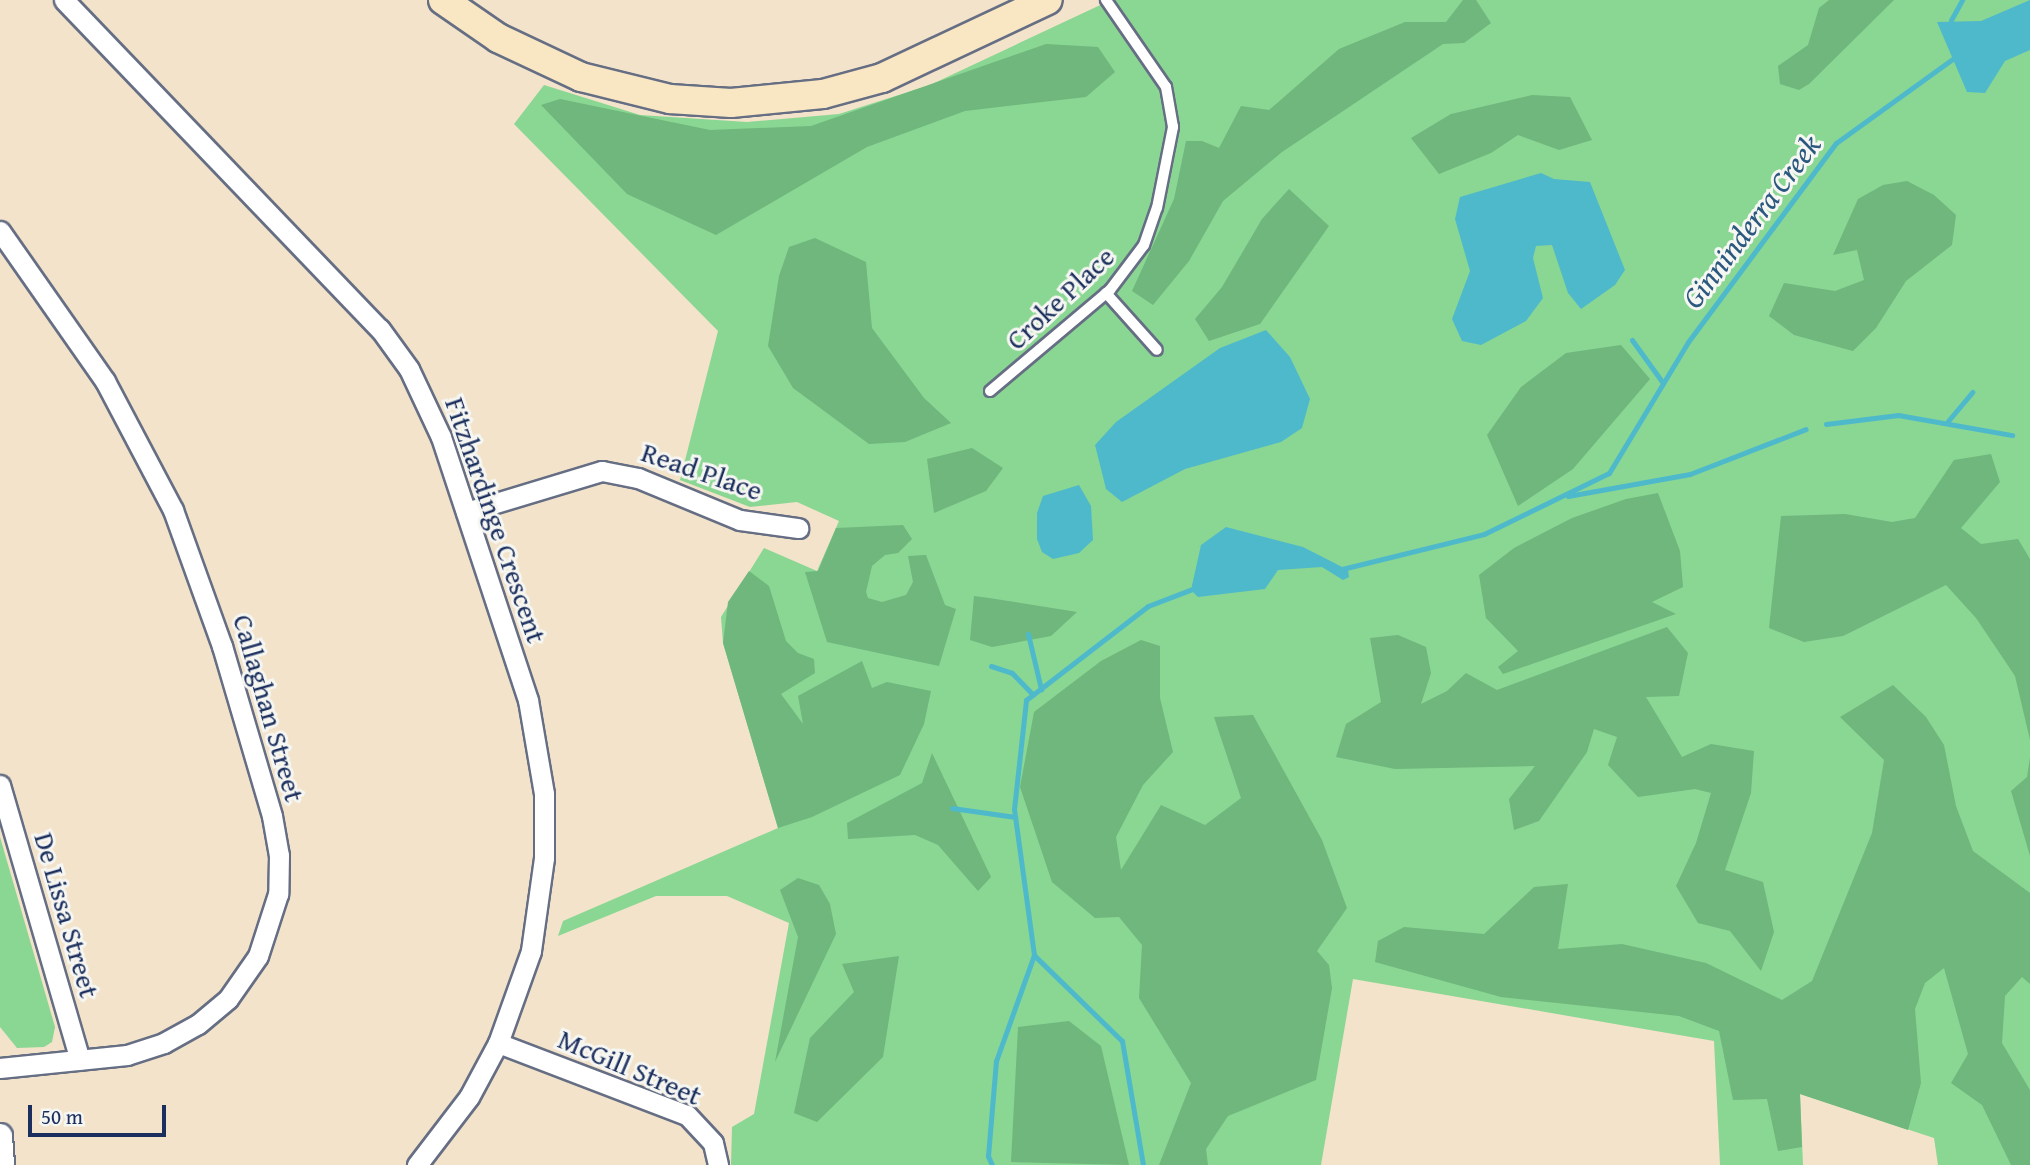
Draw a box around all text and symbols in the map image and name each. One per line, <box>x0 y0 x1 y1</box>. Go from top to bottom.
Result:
water label: Ginninderra Creek <box>1674 127 1828 315</box>
street label: Croke Place <box>999 240 1121 356</box>
street label: Fitzhardinge Crescent <box>438 393 554 647</box>
street label: Read Place <box>637 435 767 507</box>
street label: Callaghan Street <box>226 611 312 805</box>
street label: De Lissa Street <box>27 829 107 1001</box>
street label: McGill Street <box>553 1022 707 1112</box>
scale bar <box>32 1092 170 1136</box>
text: 50 m <box>41 1101 83 1132</box>

